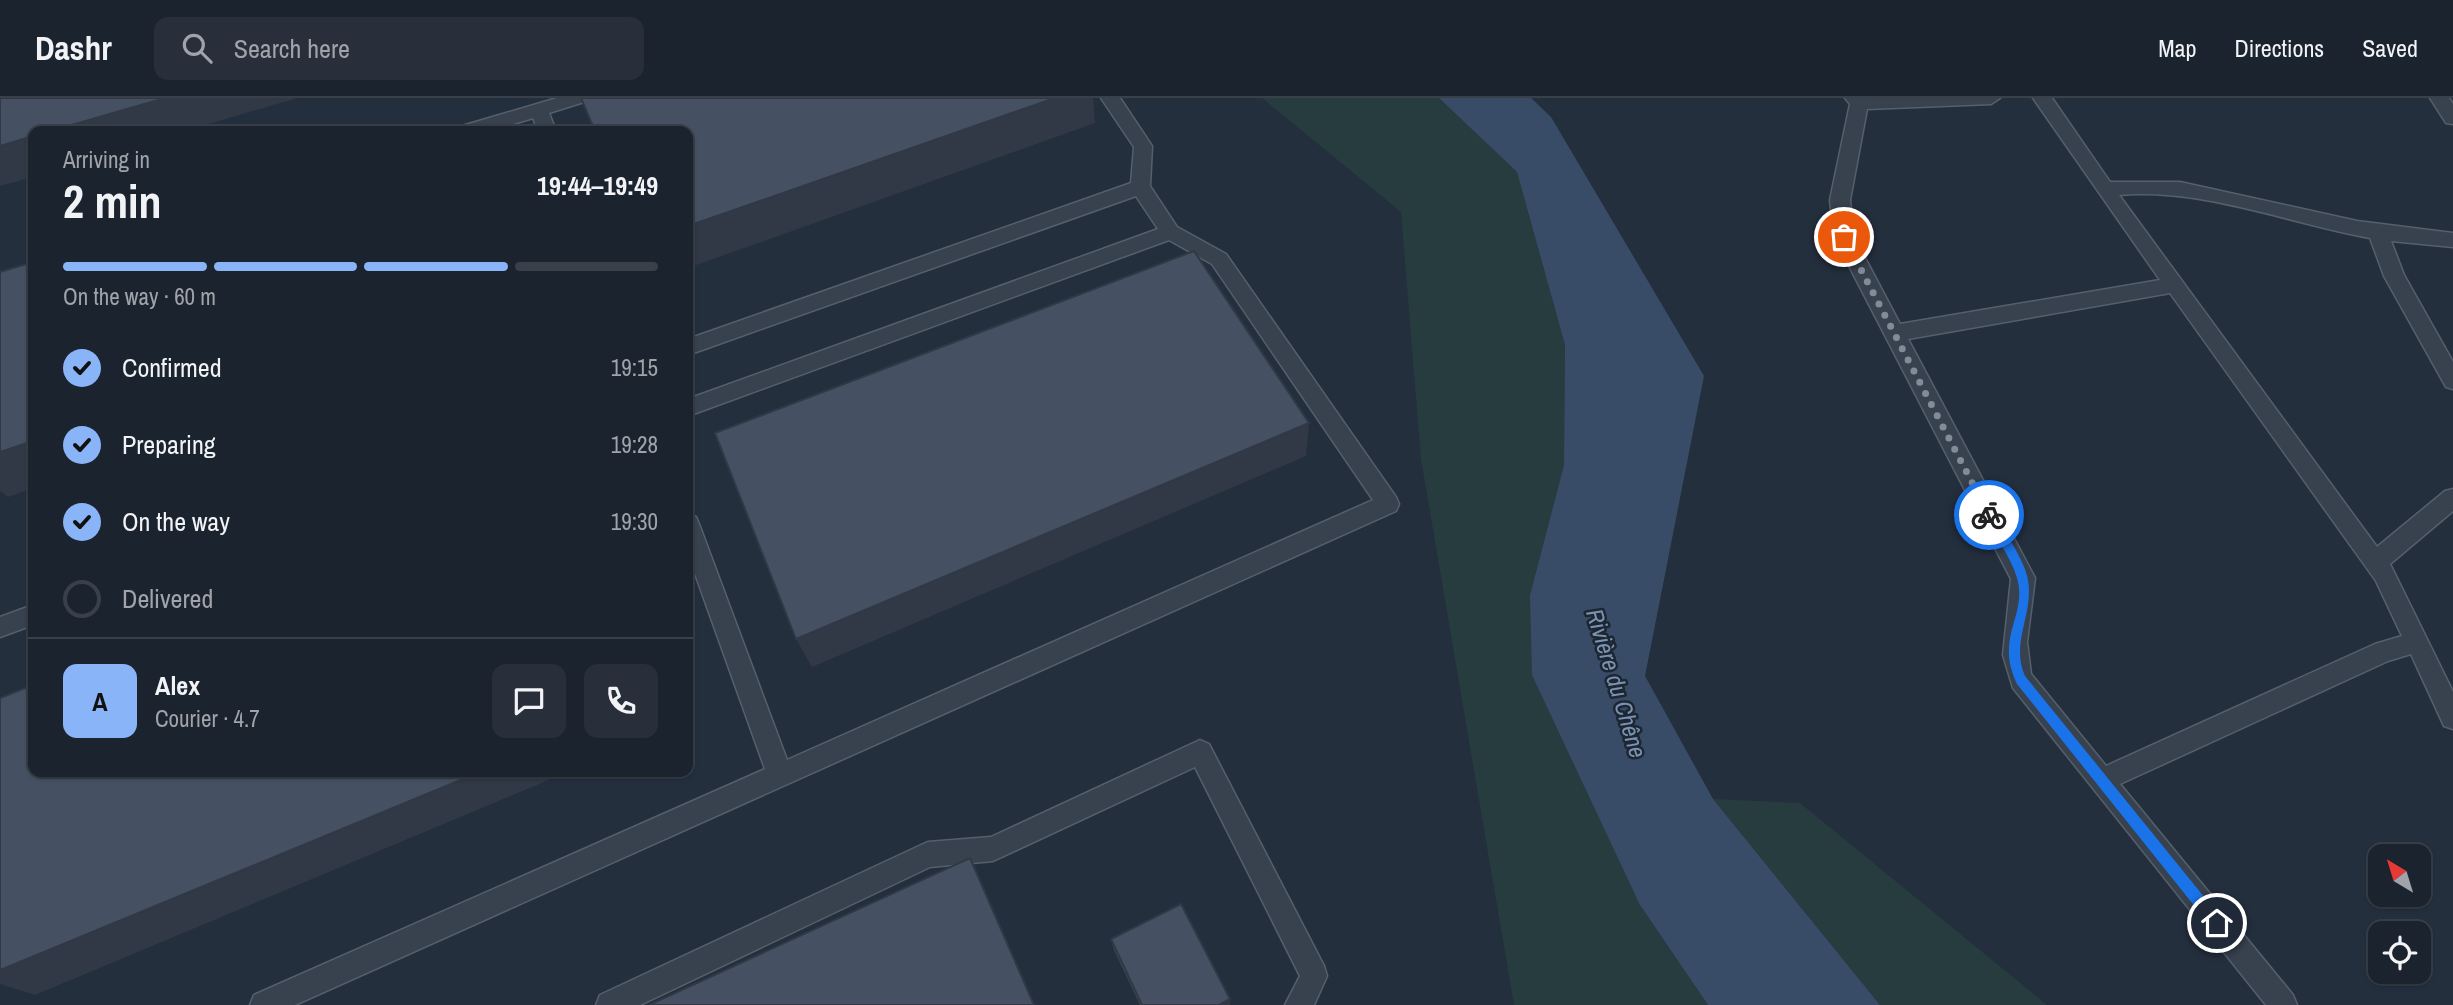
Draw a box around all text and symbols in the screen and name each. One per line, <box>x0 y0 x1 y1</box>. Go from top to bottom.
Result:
search box <box>154 17 644 80</box>
text: Dashr <box>35 26 112 70</box>
icon: search <box>178 29 216 67</box>
text: Search here <box>234 31 350 66</box>
text: Map <box>2158 32 2196 64</box>
text: Directions <box>2234 32 2324 64</box>
text: Saved <box>2362 32 2418 64</box>
text: Arriving in <box>63 144 150 175</box>
text: 19:44–19:49 <box>537 168 658 203</box>
text: 2 min <box>63 170 162 232</box>
pin <box>1814 207 1874 267</box>
icon: bag <box>1825 218 1863 256</box>
text: On the way · 60 m <box>63 281 216 312</box>
icon: check <box>63 349 101 387</box>
text: Confirmed <box>122 350 222 385</box>
text: 19:15 <box>611 352 658 383</box>
icon: check <box>63 426 101 464</box>
text: Preparing <box>122 427 216 462</box>
text: 19:28 <box>611 429 658 460</box>
courier <box>1954 480 2024 550</box>
icon: bike <box>1970 496 2008 534</box>
icon: check <box>63 503 101 541</box>
text: On the way <box>122 504 230 539</box>
text: 19:30 <box>611 506 658 537</box>
text: Delivered <box>122 581 213 616</box>
water label: Rivière du Chêne <box>1579 605 1655 761</box>
button: chat <box>492 664 566 738</box>
button: phone <box>584 664 658 738</box>
text: Alex <box>155 668 200 703</box>
text: A <box>92 684 108 719</box>
text: Courier · 4.7 <box>155 703 260 734</box>
north arrow <box>2368 844 2431 906</box>
map controls <box>2368 844 2431 984</box>
pin <box>2187 893 2247 953</box>
icon: home <box>2198 904 2236 942</box>
button: locate <box>2368 921 2431 984</box>

